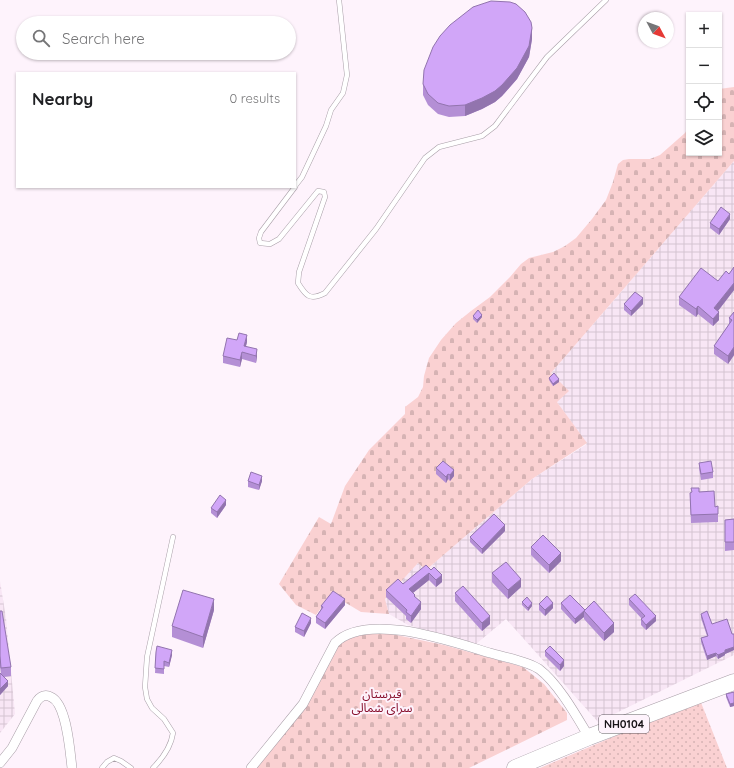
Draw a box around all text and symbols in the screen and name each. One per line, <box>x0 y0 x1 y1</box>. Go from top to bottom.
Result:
north arrow <box>638 12 674 48</box>
map controls <box>686 12 722 156</box>
button: + <box>686 12 722 48</box>
search box <box>16 16 296 60</box>
icon: search <box>30 27 52 49</box>
text: Search here <box>62 29 145 48</box>
button: − <box>686 48 722 84</box>
button: locate <box>686 84 722 120</box>
text: Nearby <box>32 88 93 109</box>
text: 0 results <box>229 90 280 106</box>
button: layers <box>686 120 722 156</box>
park label: قبرستان سرای شمالی <box>352 686 412 715</box>
road number: NH0104 <box>599 715 649 733</box>

